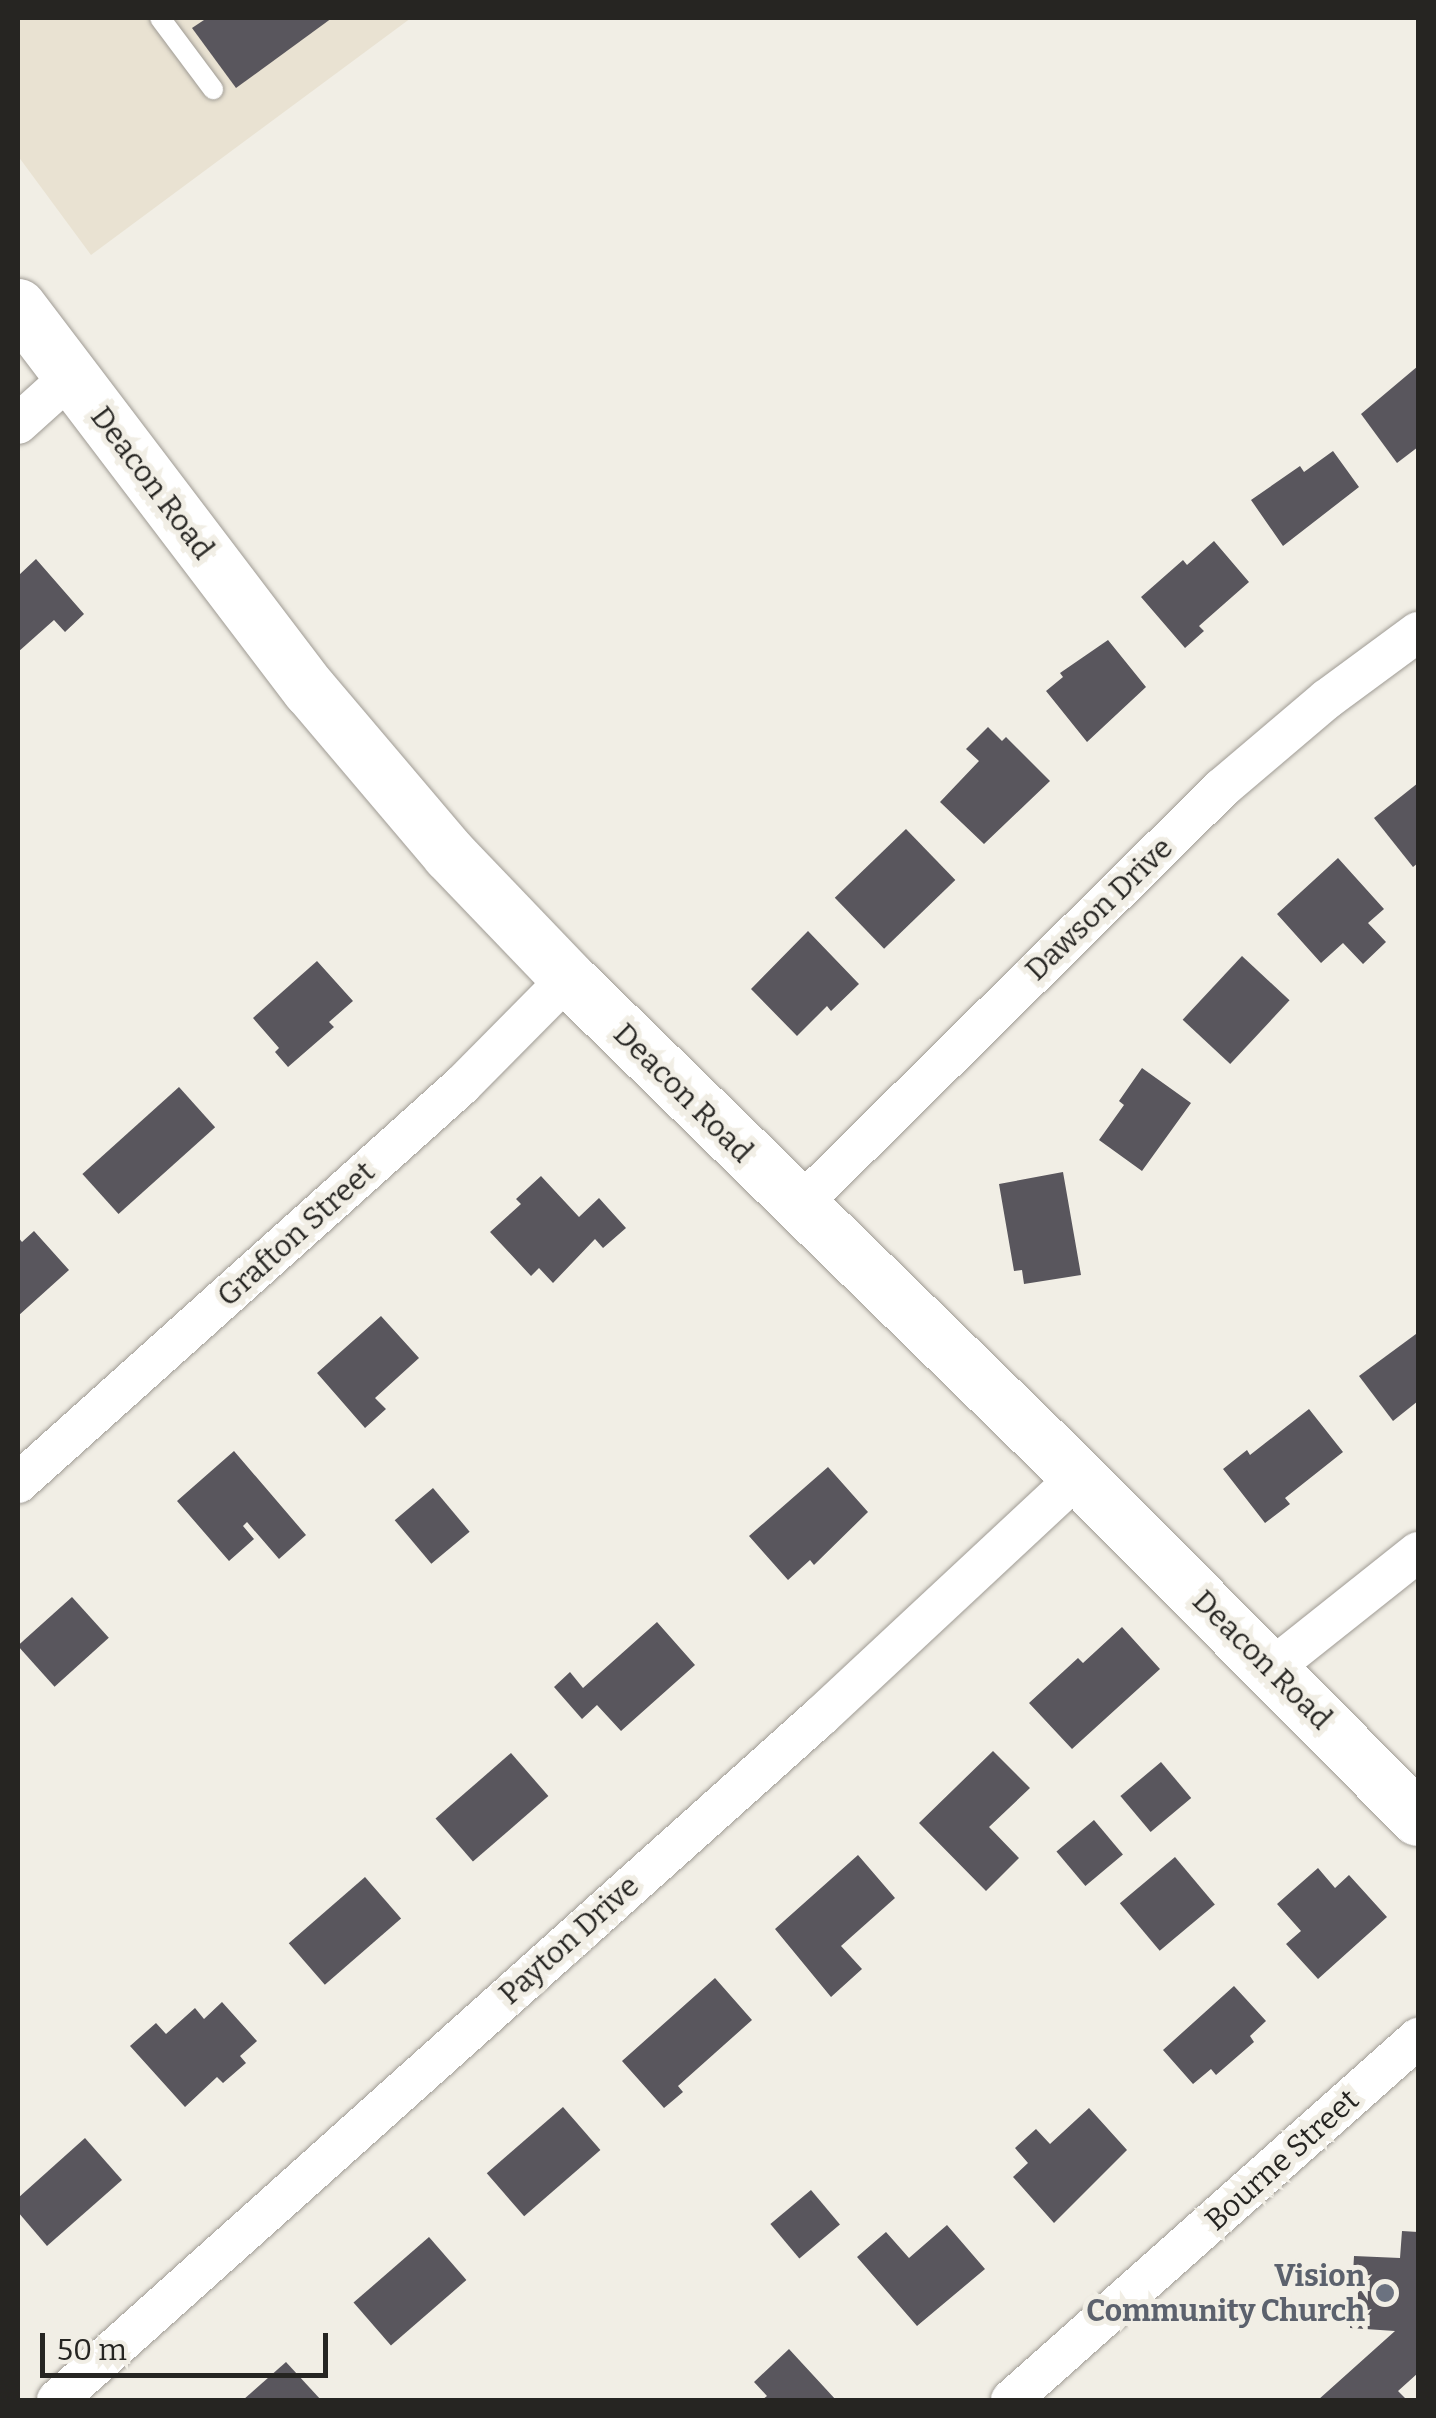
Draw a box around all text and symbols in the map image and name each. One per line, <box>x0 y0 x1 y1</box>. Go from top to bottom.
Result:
street label: Deacon Road <box>83 400 221 566</box>
street label: Dawson Drive <box>1018 830 1180 988</box>
street label: Deacon Road <box>606 1016 760 1170</box>
street label: Grafton Street <box>210 1154 382 1314</box>
street label: Deacon Road <box>1185 1583 1339 1737</box>
street label: Payton Drive <box>492 1868 646 2012</box>
street label: Bourne Street <box>1198 2082 1366 2238</box>
place label: Vision Community Church <box>1086 2258 1365 2328</box>
marker: Vision Community Church <box>1374 2282 1396 2304</box>
scale bar <box>45 2313 332 2375</box>
text: 50 m <box>57 2332 127 2368</box>

